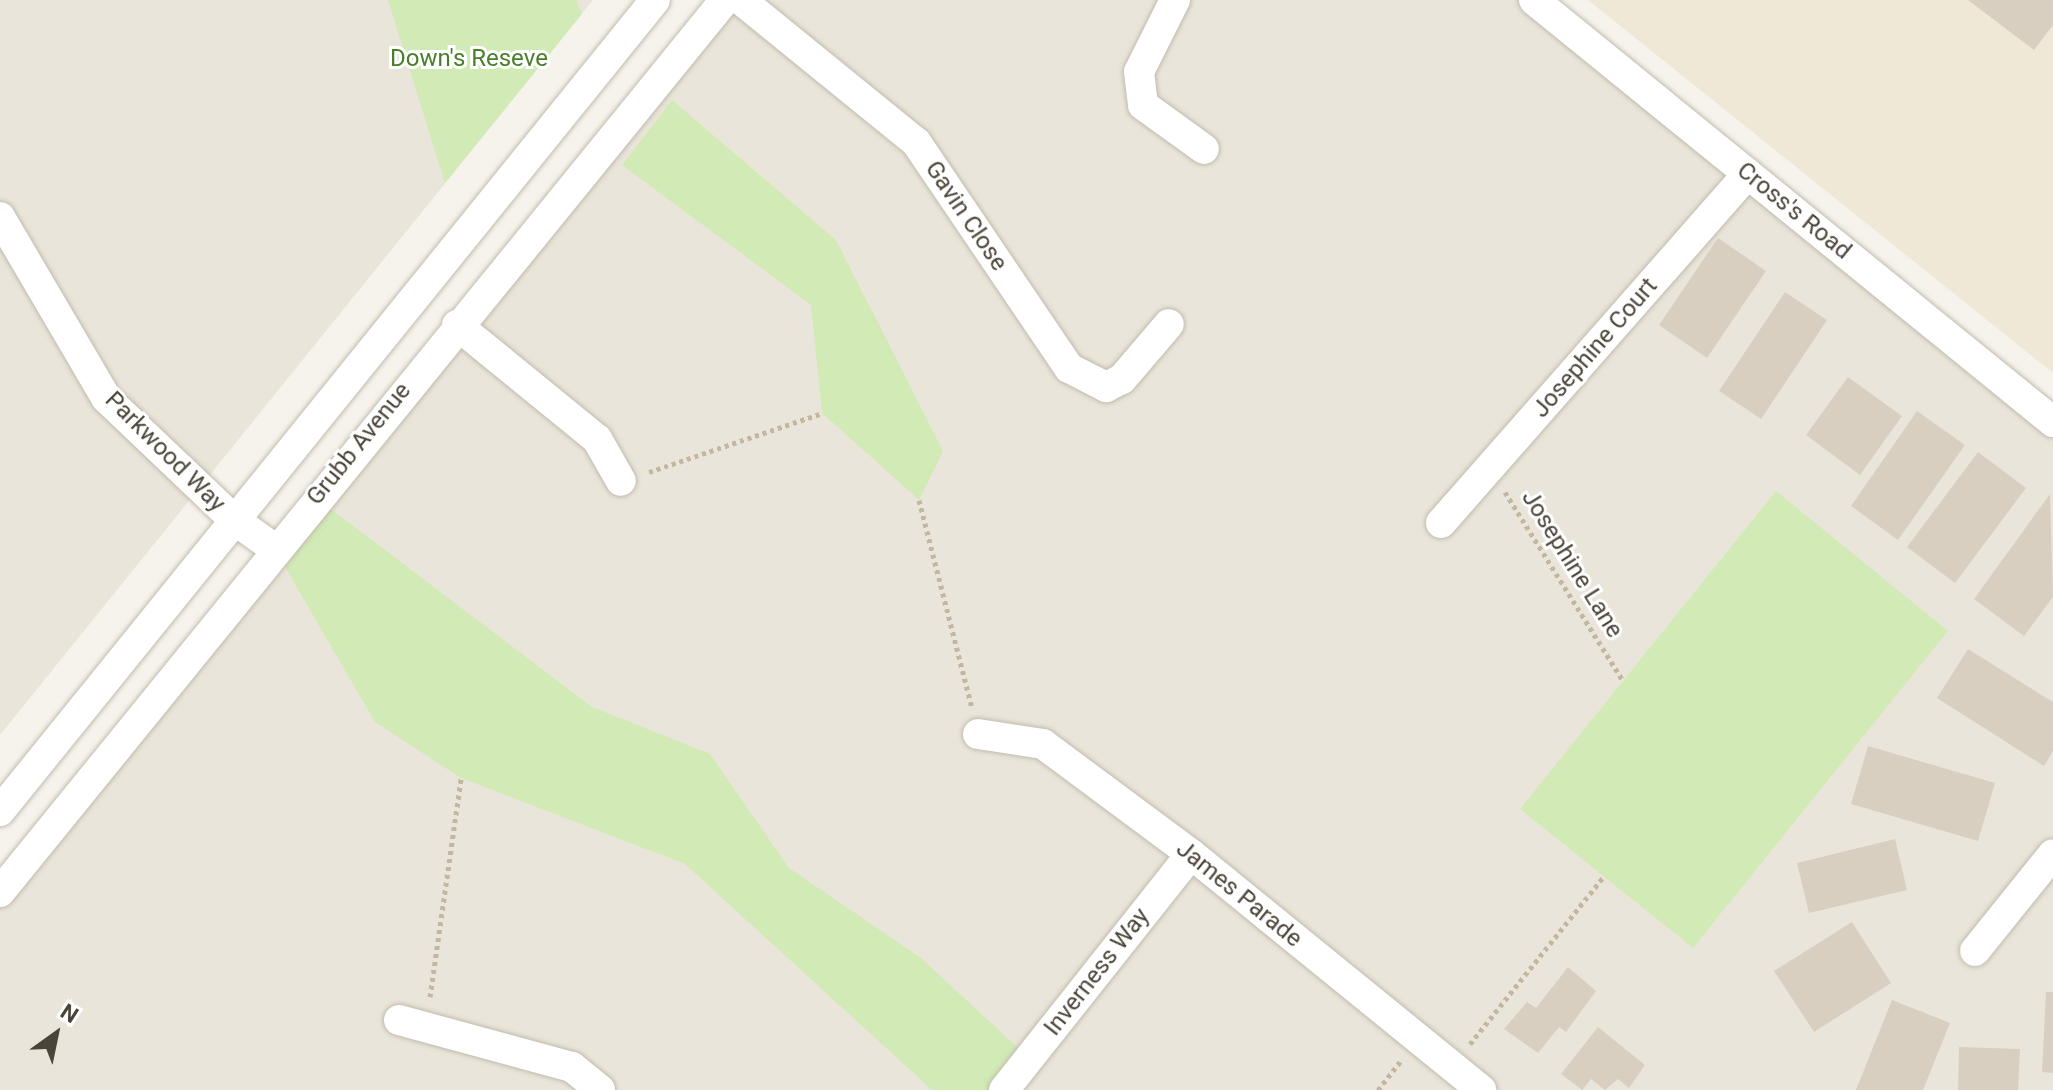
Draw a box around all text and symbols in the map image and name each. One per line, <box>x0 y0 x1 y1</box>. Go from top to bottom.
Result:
park label: Down's Reseve <box>390 45 548 73</box>
street label: Gavin Close <box>919 156 1013 276</box>
street label: Cross's Road <box>1731 156 1857 266</box>
street label: Josephine Court <box>1527 272 1663 424</box>
street label: Grubb Avenue <box>301 377 417 511</box>
street label: Parkwood Way <box>99 386 231 518</box>
street label: Josephine Lane <box>1515 485 1629 643</box>
street label: James Parade <box>1170 835 1308 953</box>
street label: Inverness Way <box>1038 902 1156 1042</box>
north arrow <box>16 994 96 1074</box>
text: N <box>56 999 83 1028</box>

